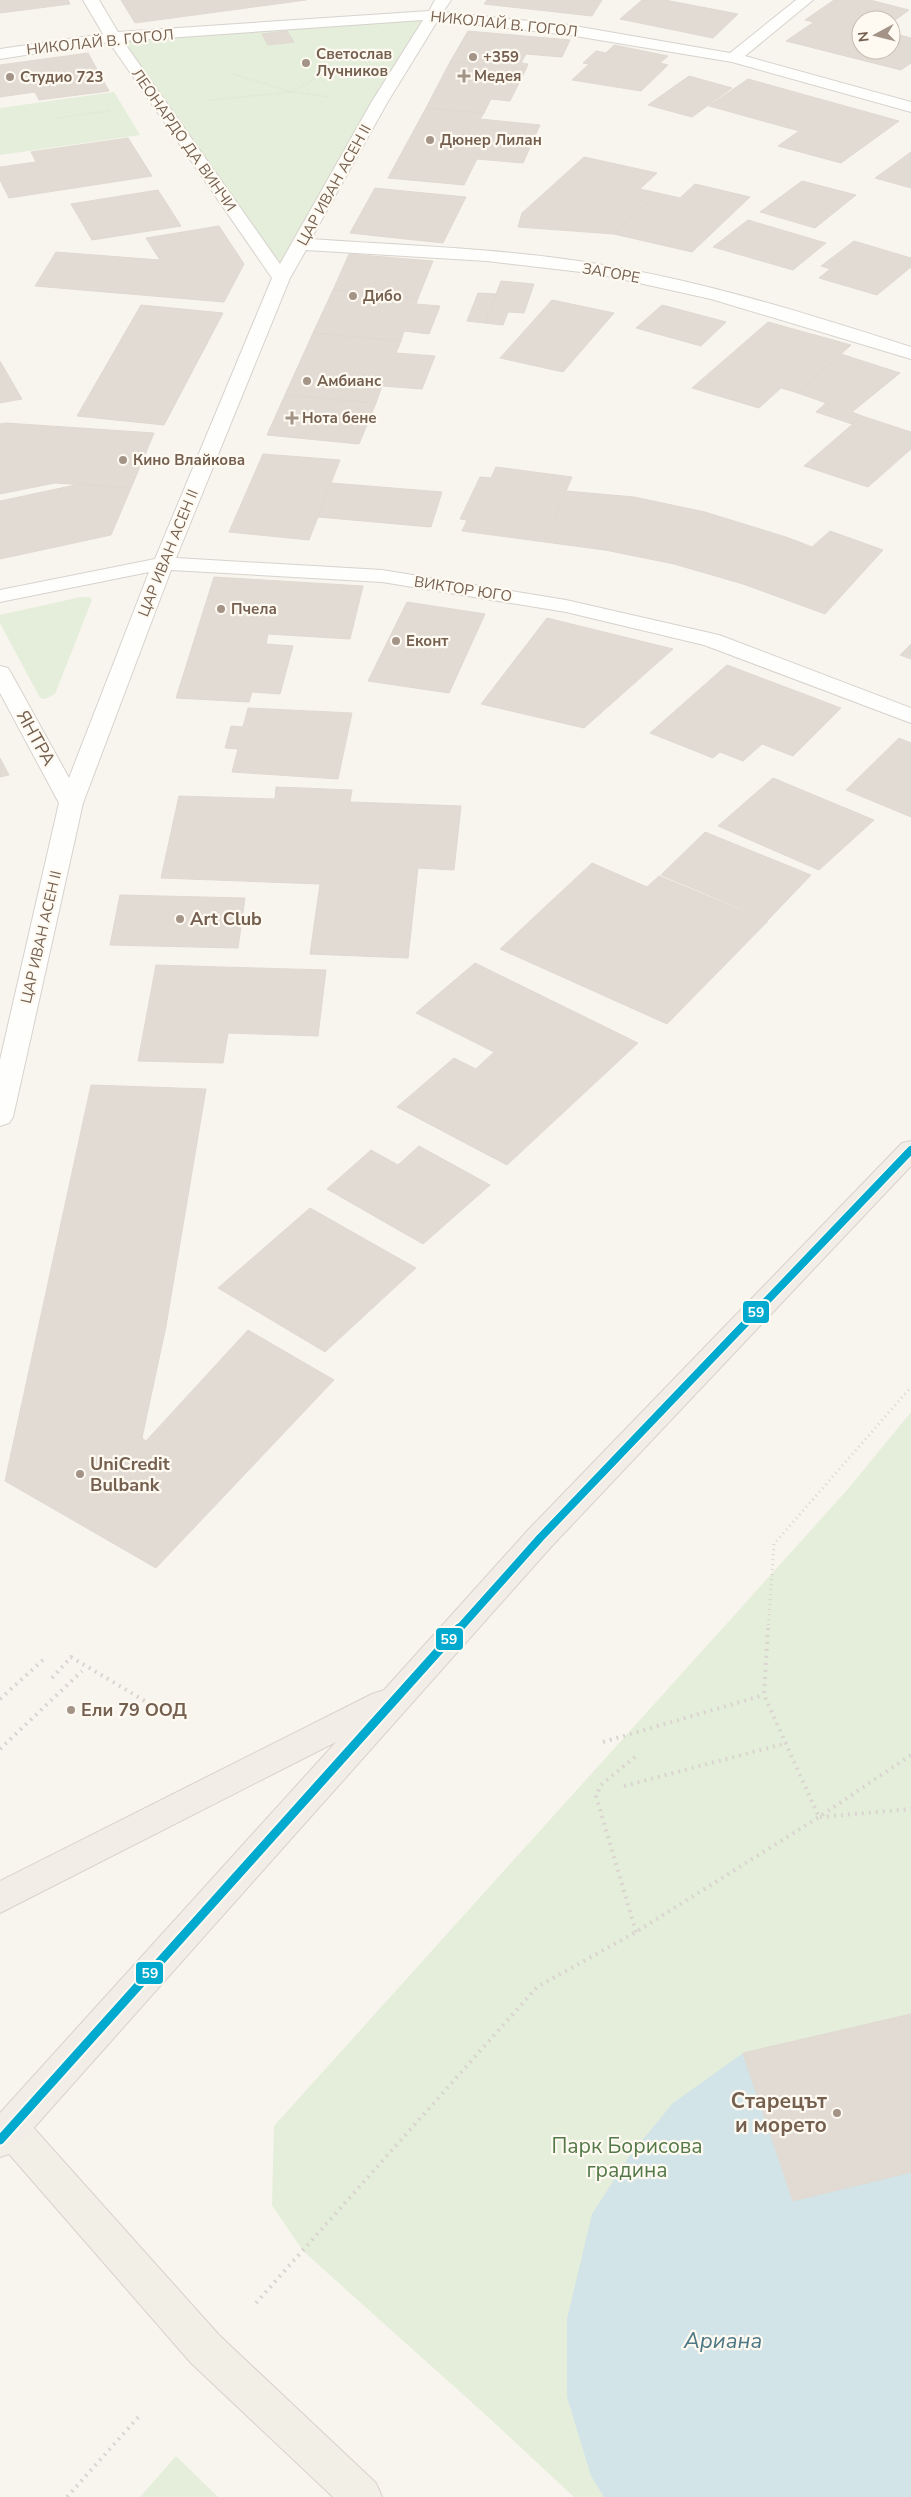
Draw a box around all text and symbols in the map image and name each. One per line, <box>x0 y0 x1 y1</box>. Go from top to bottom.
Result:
street label: НИКОЛАЙ В. ГОГОЛ <box>429 6 579 42</box>
north arrow <box>851 10 901 60</box>
street label: НИКОЛАЙ В. ГОГОЛ <box>25 24 175 60</box>
text: N <box>854 30 874 43</box>
place label: Светослав Лучников <box>316 44 392 81</box>
place label: +359 <box>483 47 519 67</box>
marker: +359 <box>467 51 479 63</box>
marker: Светослав Лучников <box>300 57 312 69</box>
street label: ЛЕОНАРДО ДА ВИНЧИ <box>127 65 241 215</box>
place label: Медея <box>474 66 521 86</box>
place label: Студио 723 <box>20 67 103 87</box>
marker: Медея <box>458 70 470 82</box>
marker: Студио 723 <box>4 71 16 83</box>
street label: ЦАР ИВАН АСЕН II <box>292 121 376 249</box>
place label: Дюнер Лилан <box>440 130 542 150</box>
marker: Дюнер Лилан <box>424 134 436 146</box>
street label: ЗАГОРЕ <box>581 258 641 288</box>
place label: Дибо <box>363 286 402 306</box>
marker: Дибо <box>347 290 359 302</box>
place label: Амбианс <box>317 371 381 391</box>
marker: Амбианс <box>301 375 313 387</box>
place label: Нота бене <box>302 408 377 428</box>
marker: Нота бене <box>286 412 298 424</box>
place label: Кино Влайкова <box>133 450 245 470</box>
marker: Кино Влайкова <box>117 454 129 466</box>
street label: ЦАР ИВАН АСЕН II <box>133 486 203 620</box>
street label: ВИКТОР ЮГО <box>413 571 513 607</box>
place label: Пчела <box>231 599 277 619</box>
marker: Пчела <box>215 603 227 615</box>
place label: Еконт <box>406 631 448 651</box>
marker: Еконт <box>390 635 402 647</box>
street label: ЯНТРА <box>11 706 61 770</box>
street label: ЦАР ИВАН АСЕН II <box>16 869 66 1005</box>
place label: Art Club <box>190 907 262 931</box>
marker: Art Club <box>174 913 186 925</box>
line badge: 59 <box>742 1300 770 1324</box>
text: 59 <box>748 1303 764 1322</box>
place label: UniCredit Bulbank <box>90 1452 170 1497</box>
marker: UniCredit Bulbank <box>74 1468 86 1480</box>
line badge: 59 <box>435 1627 464 1651</box>
text: 59 <box>441 1630 457 1649</box>
place label: Ели 79 ООД <box>81 1698 187 1722</box>
marker: Ели 79 ООД <box>65 1704 77 1716</box>
line badge: 59 <box>135 1961 164 1985</box>
text: 59 <box>142 1964 158 1983</box>
place label: Старецът и морето <box>731 2087 827 2139</box>
marker: Старецът и морето <box>831 2107 843 2119</box>
park label: Парк Борисова градина <box>551 2132 703 2184</box>
water label: Ариана <box>683 2326 762 2356</box>

